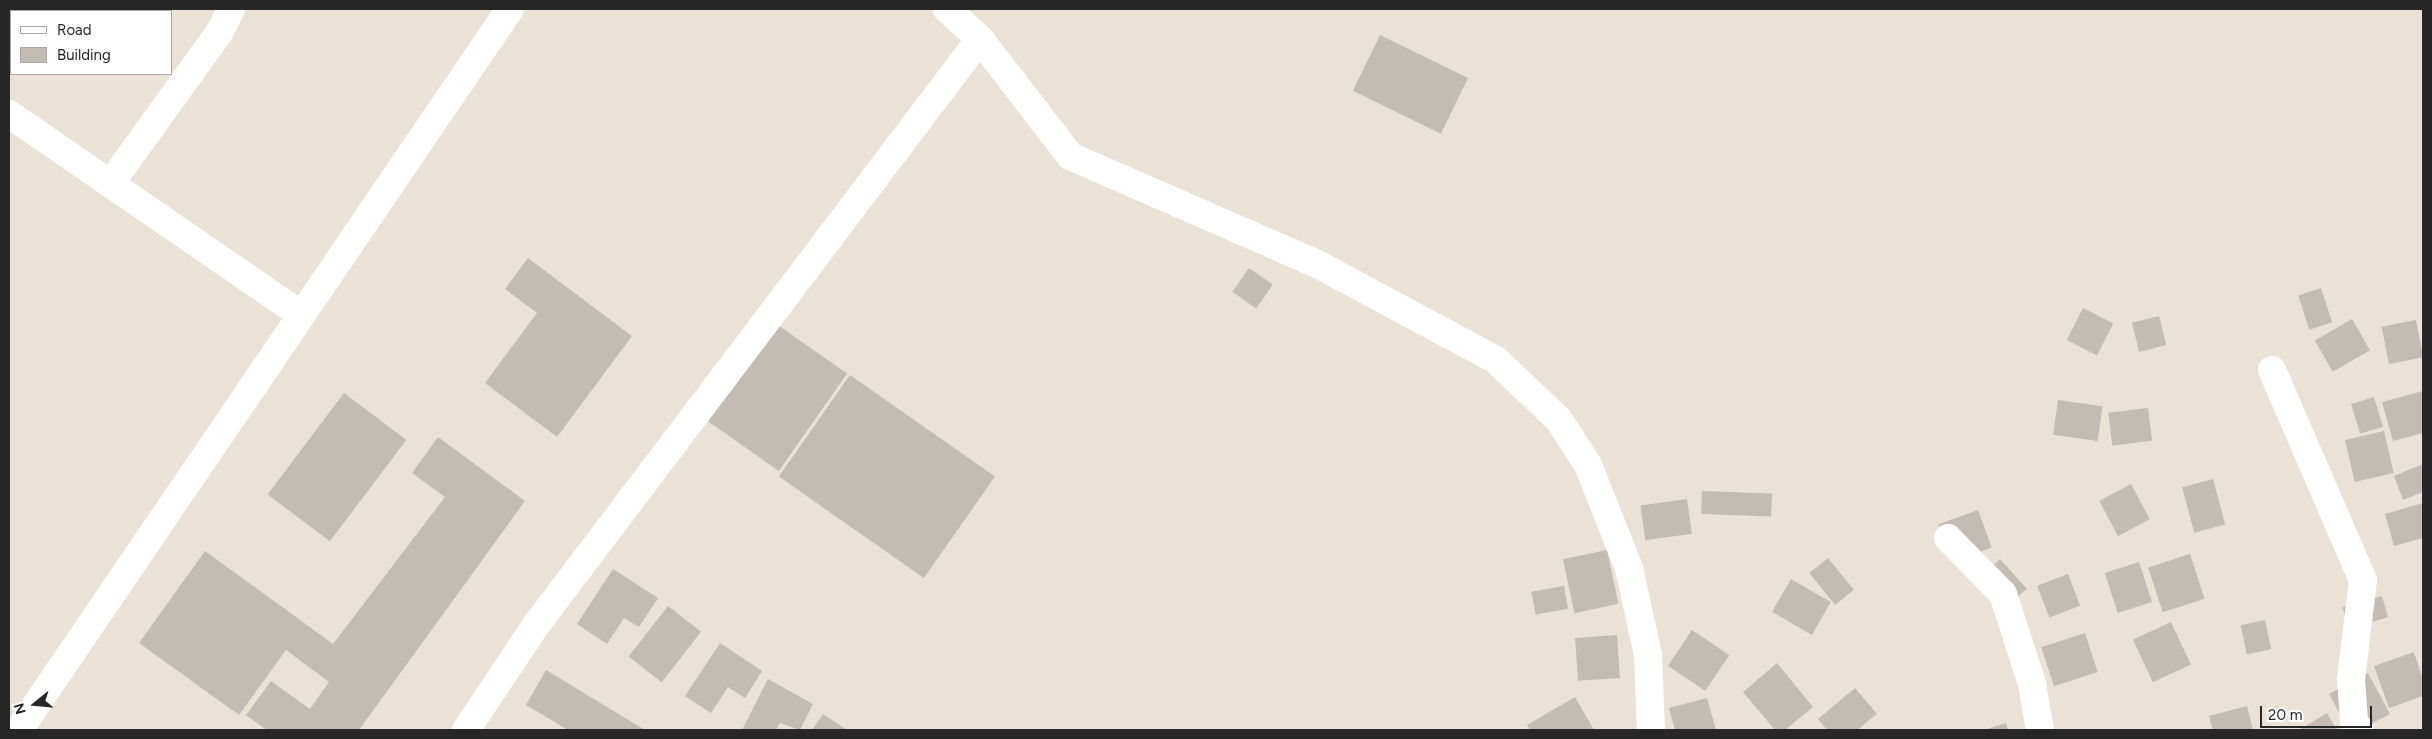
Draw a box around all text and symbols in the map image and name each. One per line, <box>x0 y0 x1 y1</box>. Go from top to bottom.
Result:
legend <box>10 10 172 75</box>
text: Road <box>57 21 92 39</box>
text: Building <box>57 46 111 64</box>
north arrow <box>10 679 60 729</box>
scale bar <box>2262 696 2374 728</box>
text: N <box>10 701 30 716</box>
text: 20 m <box>2268 706 2302 724</box>

